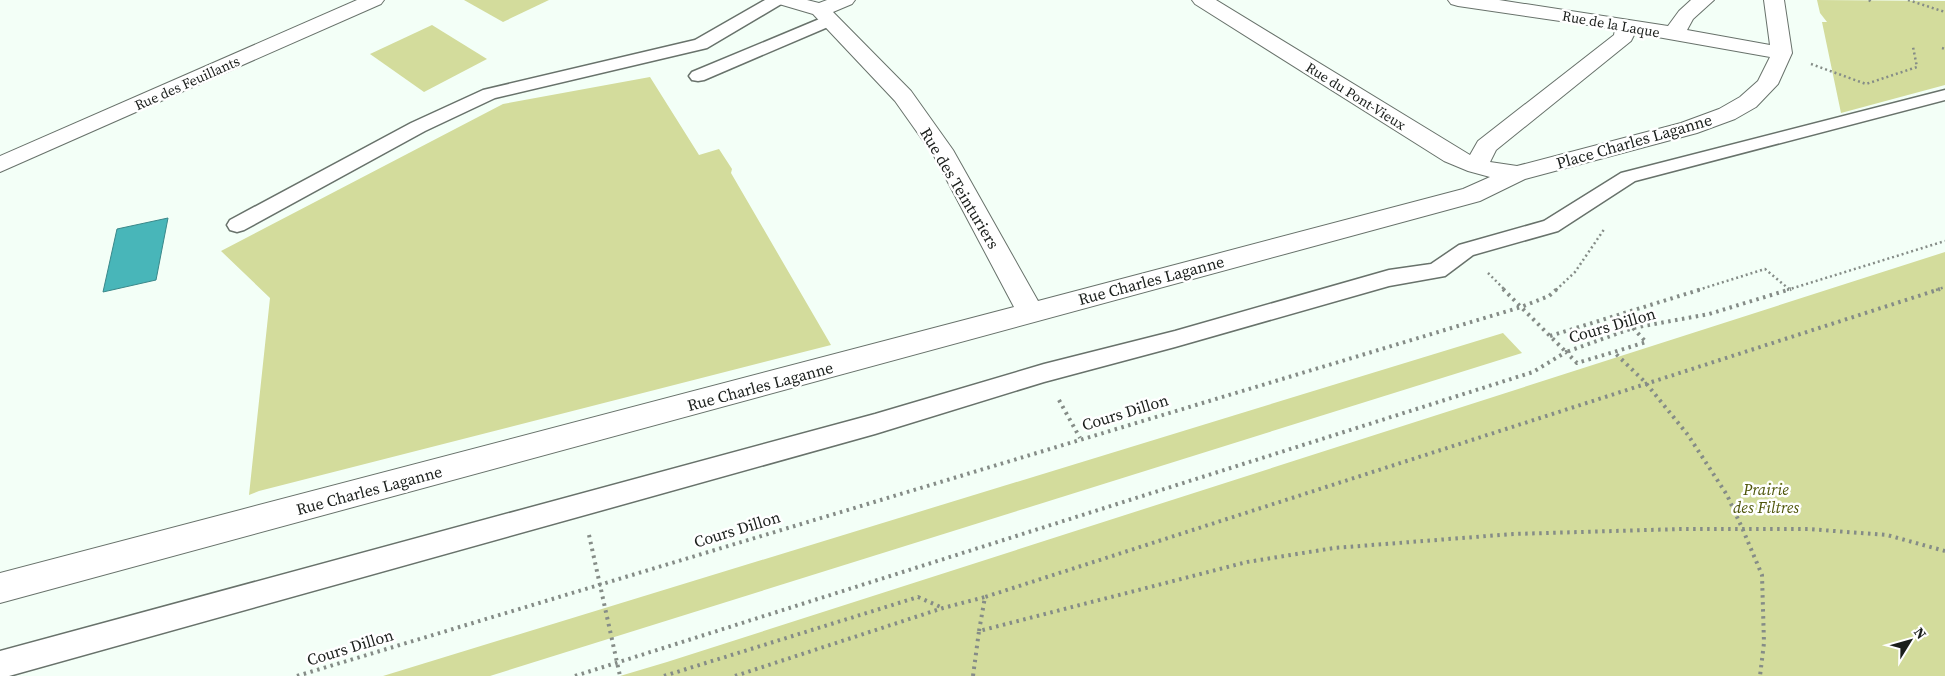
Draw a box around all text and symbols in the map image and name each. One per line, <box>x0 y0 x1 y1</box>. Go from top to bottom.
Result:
street label: Rue de la Laque <box>1561 6 1661 42</box>
street label: Rue des Feuillants <box>131 51 243 115</box>
street label: Rue du Pont-Vieux <box>1302 57 1410 135</box>
street label: Place Charles Laganne <box>1554 108 1714 174</box>
street label: Rue des Teinturiers <box>915 123 1005 253</box>
street label: Rue Charles Laganne <box>1076 250 1226 310</box>
street label: Cours Dillon <box>1566 302 1658 348</box>
street label: Rue Charles Laganne <box>685 356 835 416</box>
street label: Cours Dillon <box>1079 388 1171 436</box>
street label: Rue Charles Laganne <box>294 460 444 520</box>
park label: Prairie des Filtres <box>1733 478 1799 518</box>
street label: Cours Dillon <box>691 505 783 553</box>
north arrow <box>1885 616 1935 666</box>
street label: Cours Dillon <box>304 623 396 671</box>
text: N <box>1909 623 1931 643</box>

